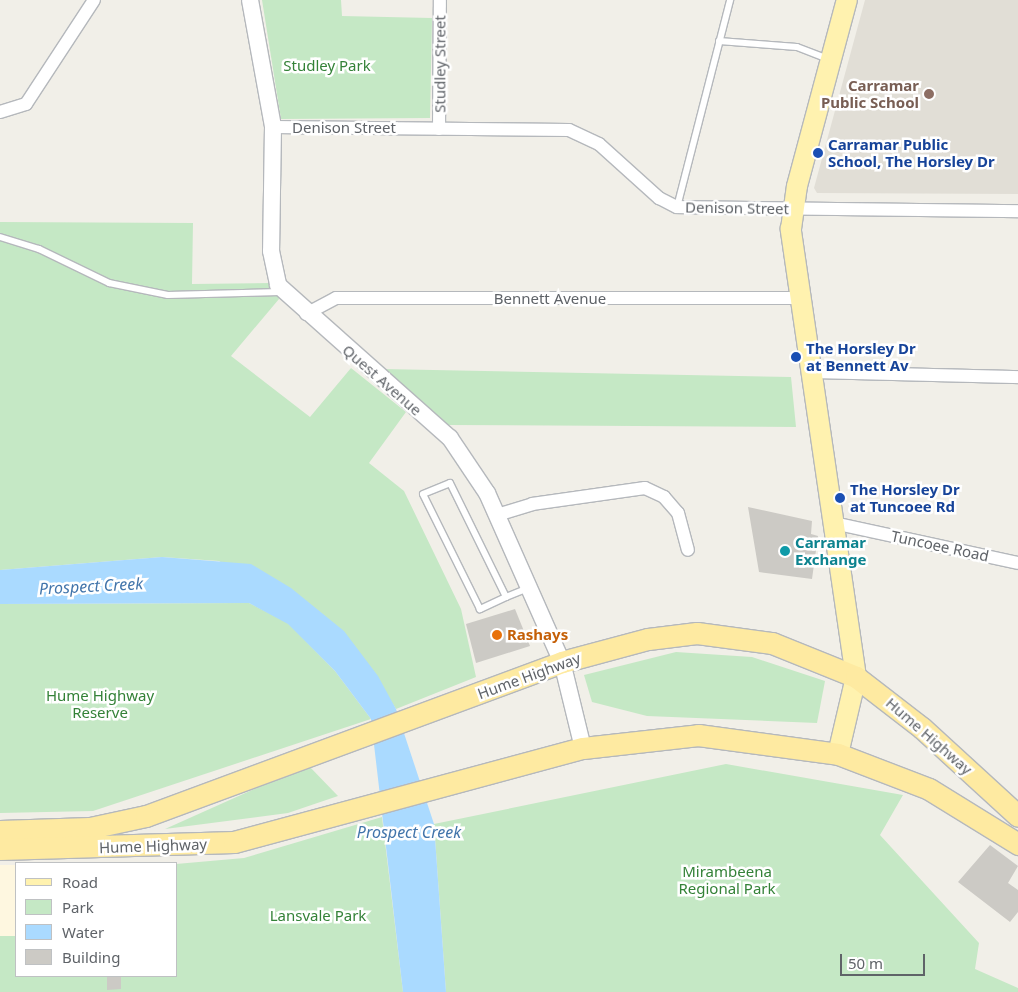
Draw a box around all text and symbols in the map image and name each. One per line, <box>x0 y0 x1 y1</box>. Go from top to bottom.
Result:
street label: Studley Street <box>431 15 449 113</box>
park label: Studley Park <box>283 57 371 75</box>
place label: Carramar Public School <box>821 76 919 111</box>
marker: Carramar Public School <box>923 88 935 100</box>
street label: Denison Street <box>292 119 396 137</box>
place label: Carramar Public School, The Horsley Dr <box>828 135 995 170</box>
marker: Carramar Public School, The Horsley Dr <box>812 147 824 159</box>
street label: Denison Street <box>685 198 789 218</box>
street label: Bennett Avenue <box>494 290 606 308</box>
place label: The Horsley Dr at Bennett Av <box>806 339 916 374</box>
street label: Quest Avenue <box>339 341 425 419</box>
marker: The Horsley Dr at Bennett Av <box>790 351 802 363</box>
place label: The Horsley Dr at Tuncoee Rd <box>850 480 960 515</box>
marker: The Horsley Dr at Tuncoee Rd <box>834 492 846 504</box>
street label: Tuncoee Road <box>890 527 990 565</box>
place label: Carramar Exchange <box>795 533 866 568</box>
marker: Carramar Exchange <box>779 545 791 557</box>
water label: Prospect Creek <box>38 574 144 598</box>
place label: Rashays <box>507 626 568 644</box>
marker: Rashays <box>491 629 503 641</box>
street label: Hume Highway <box>475 649 583 703</box>
park label: Hume Highway Reserve <box>46 686 154 721</box>
street label: Hume Highway <box>882 694 976 778</box>
water label: Prospect Creek <box>357 822 461 842</box>
street label: Hume Highway <box>99 835 207 857</box>
legend <box>15 862 178 977</box>
park label: Mirambeena Regional Park <box>678 862 776 897</box>
text: Road <box>62 872 98 892</box>
text: Park <box>62 897 94 917</box>
park label: Lansvale Park <box>270 907 366 925</box>
text: Water <box>62 922 104 942</box>
scale bar <box>843 944 928 976</box>
text: Building <box>62 947 120 967</box>
text: 50 m <box>848 953 883 973</box>

